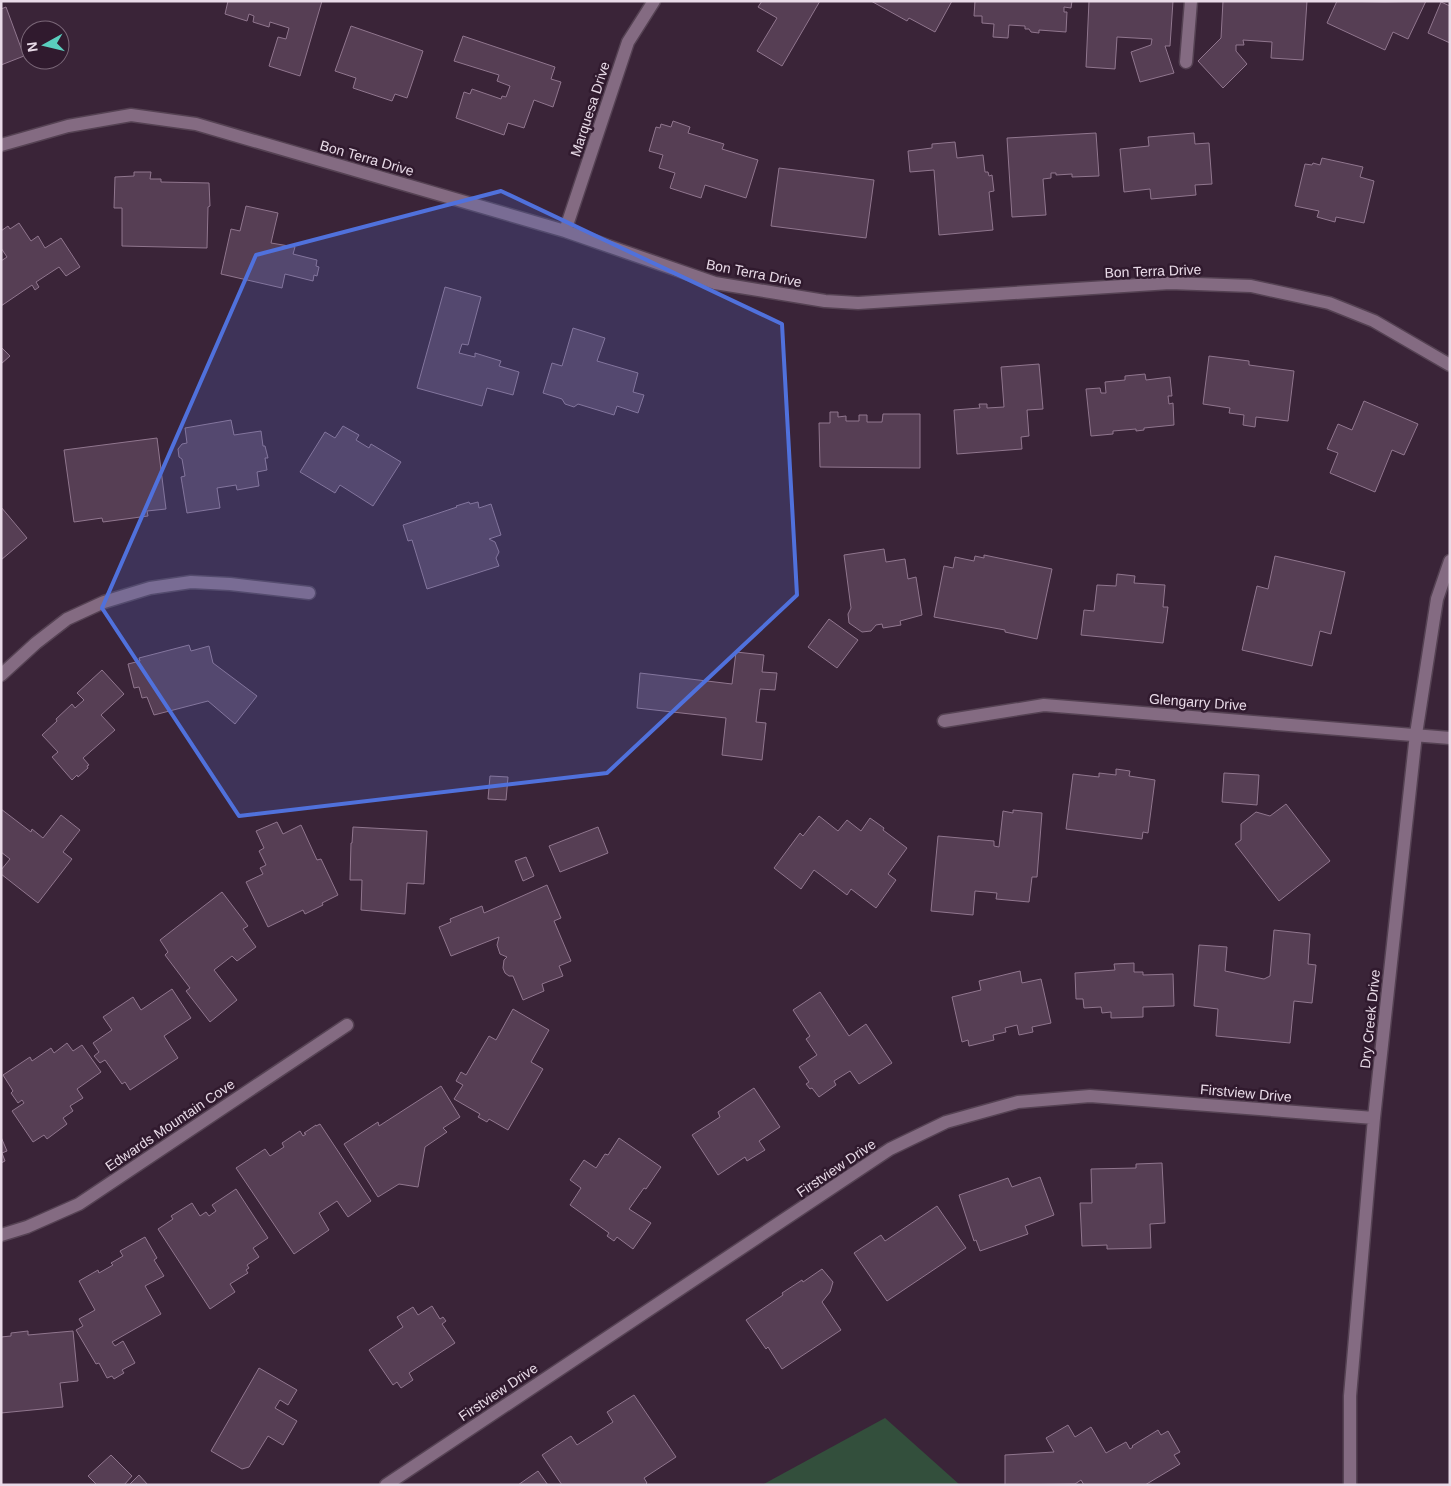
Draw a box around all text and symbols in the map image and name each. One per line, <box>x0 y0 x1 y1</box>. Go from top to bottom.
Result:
north arrow <box>20 20 70 70</box>
text: N <box>23 41 41 53</box>
street label: Marquesa Drive <box>567 59 613 158</box>
street label: Bon Terra Drive <box>318 137 416 179</box>
street label: Bon Terra Drive <box>705 256 803 290</box>
street label: Bon Terra Drive <box>1104 261 1202 281</box>
street label: Glengarry Drive <box>1149 691 1248 713</box>
street label: Dry Creek Drive <box>1357 968 1383 1069</box>
street label: Edwards Mountain Cove <box>102 1076 238 1174</box>
street label: Firstview Drive <box>1200 1081 1293 1105</box>
street label: Firstview Drive <box>793 1136 879 1200</box>
street label: Firstview Drive <box>455 1360 541 1424</box>

